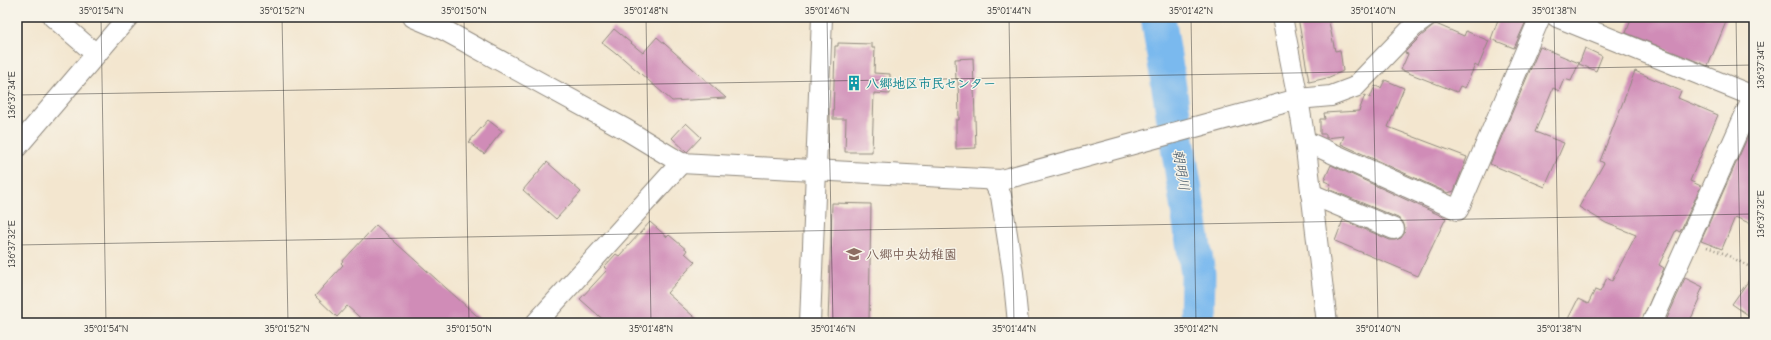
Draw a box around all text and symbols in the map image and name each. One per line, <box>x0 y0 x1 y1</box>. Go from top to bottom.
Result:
text: 35°01'54"N <box>79 5 123 17</box>
text: 35°01'52"N <box>260 5 304 17</box>
text: 35°01'50"N <box>441 5 487 17</box>
text: 35°01'48"N <box>624 5 668 17</box>
text: 35°01'46"N <box>805 5 849 17</box>
text: 35°01'44"N <box>987 5 1031 17</box>
text: 35°01'42"N <box>1169 5 1213 17</box>
text: 35°01'40"N <box>1350 5 1396 17</box>
text: 35°01'38"N <box>1532 5 1576 17</box>
text: 136°37'34"E <box>1755 41 1767 89</box>
text: 136°37'34"E <box>6 71 18 119</box>
building icon: 八郷地区市民センター <box>845 74 863 92</box>
place label: 八郷地区市民センター <box>866 76 996 91</box>
water label: 朝明川 <box>1169 148 1193 192</box>
text: 136°37'32"E <box>1755 190 1767 238</box>
text: 136°37'32"E <box>6 220 18 268</box>
school or university icon: 八郷中央幼稚園 <box>845 245 863 263</box>
place label: 八郷中央幼稚園 <box>866 247 957 262</box>
text: 35°01'54"N <box>84 323 128 335</box>
text: 35°01'52"N <box>265 323 309 335</box>
text: 35°01'50"N <box>446 323 492 335</box>
text: 35°01'48"N <box>629 323 673 335</box>
text: 35°01'46"N <box>811 323 855 335</box>
text: 35°01'44"N <box>992 323 1036 335</box>
text: 35°01'42"N <box>1174 323 1218 335</box>
text: 35°01'40"N <box>1355 323 1401 335</box>
text: 35°01'38"N <box>1537 323 1581 335</box>

